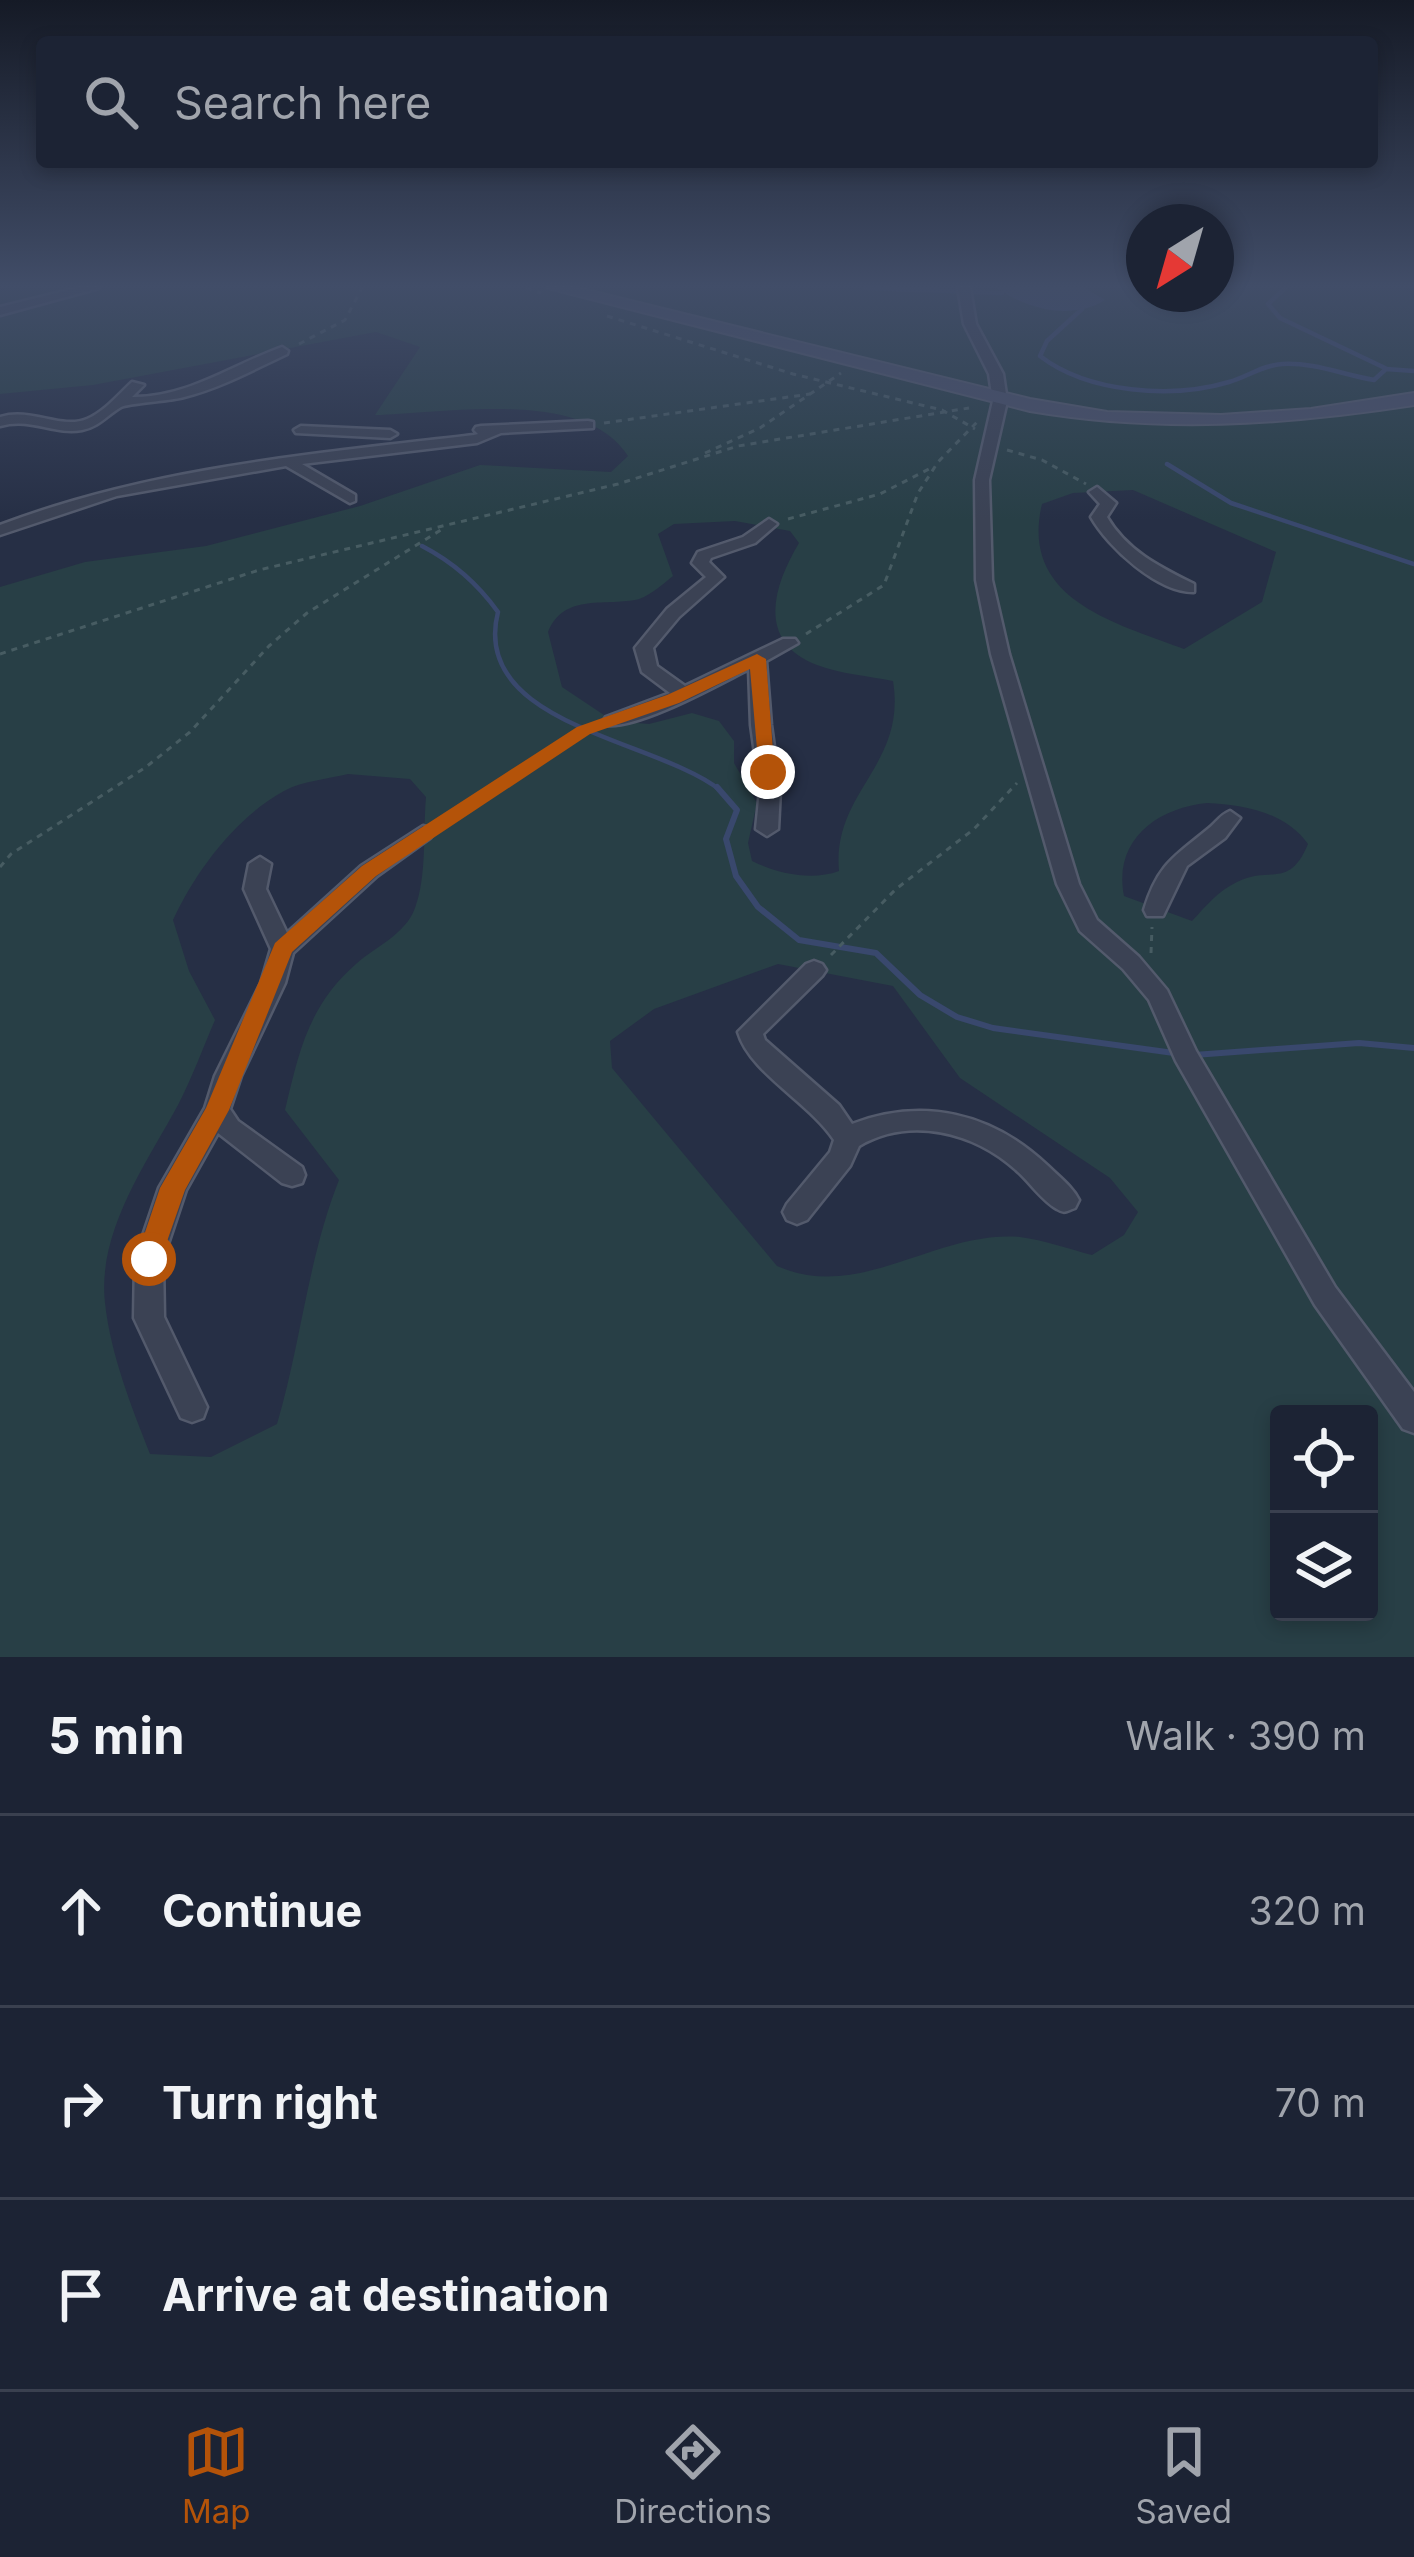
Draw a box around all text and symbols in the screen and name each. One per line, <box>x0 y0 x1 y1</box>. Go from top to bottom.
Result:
search box <box>36 36 1378 168</box>
icon: search <box>78 69 144 135</box>
text: Search here <box>174 75 431 130</box>
north arrow <box>1126 204 1234 312</box>
route end <box>741 745 795 799</box>
route start <box>122 1232 176 1286</box>
map controls <box>1270 1405 1378 1621</box>
button: locate <box>1270 1405 1378 1513</box>
button: layers <box>1270 1513 1378 1621</box>
text: 5 min <box>48 1705 185 1766</box>
text: Walk · 390 m <box>1126 1712 1366 1759</box>
icon: ahead <box>48 1878 114 1944</box>
text: Continue <box>162 1883 362 1938</box>
text: 320 m <box>1248 1887 1366 1934</box>
icon: right <box>48 2070 114 2136</box>
text: Turn right <box>162 2075 378 2130</box>
text: 70 m <box>1275 2079 1366 2126</box>
icon: arrive <box>48 2262 114 2328</box>
text: Arrive at destination <box>162 2267 609 2322</box>
tab: Map <box>182 2419 250 2531</box>
tab: Directions <box>614 2419 772 2531</box>
tab: Saved <box>1135 2419 1232 2531</box>

